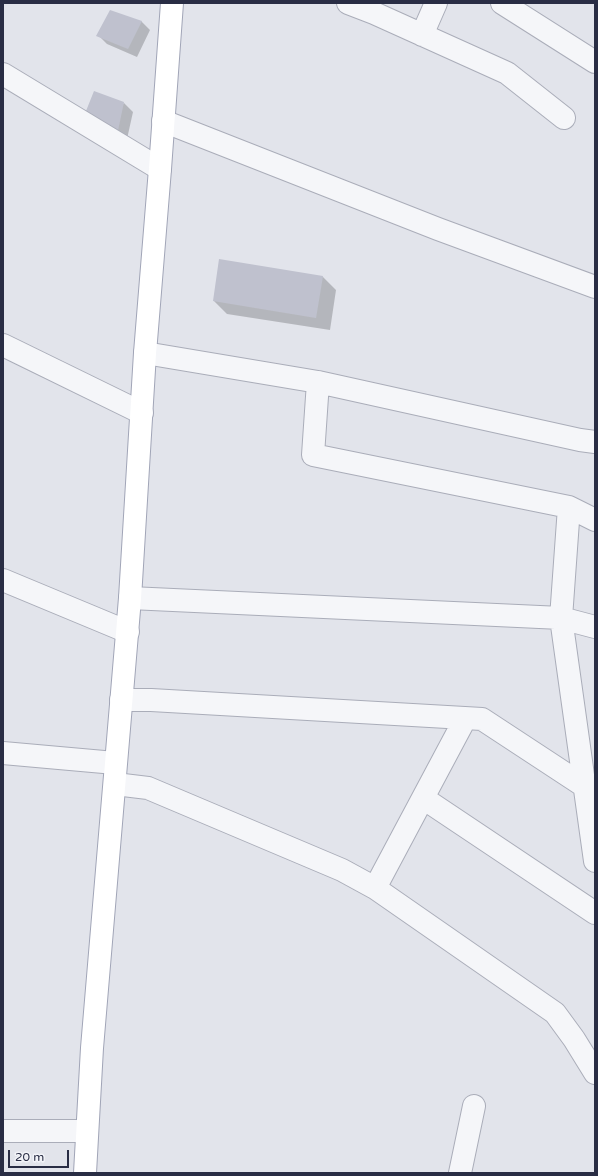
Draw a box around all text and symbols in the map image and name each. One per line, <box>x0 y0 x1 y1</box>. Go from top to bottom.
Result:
scale bar <box>10 1142 71 1168</box>
text: 20 m <box>15 1150 44 1164</box>

